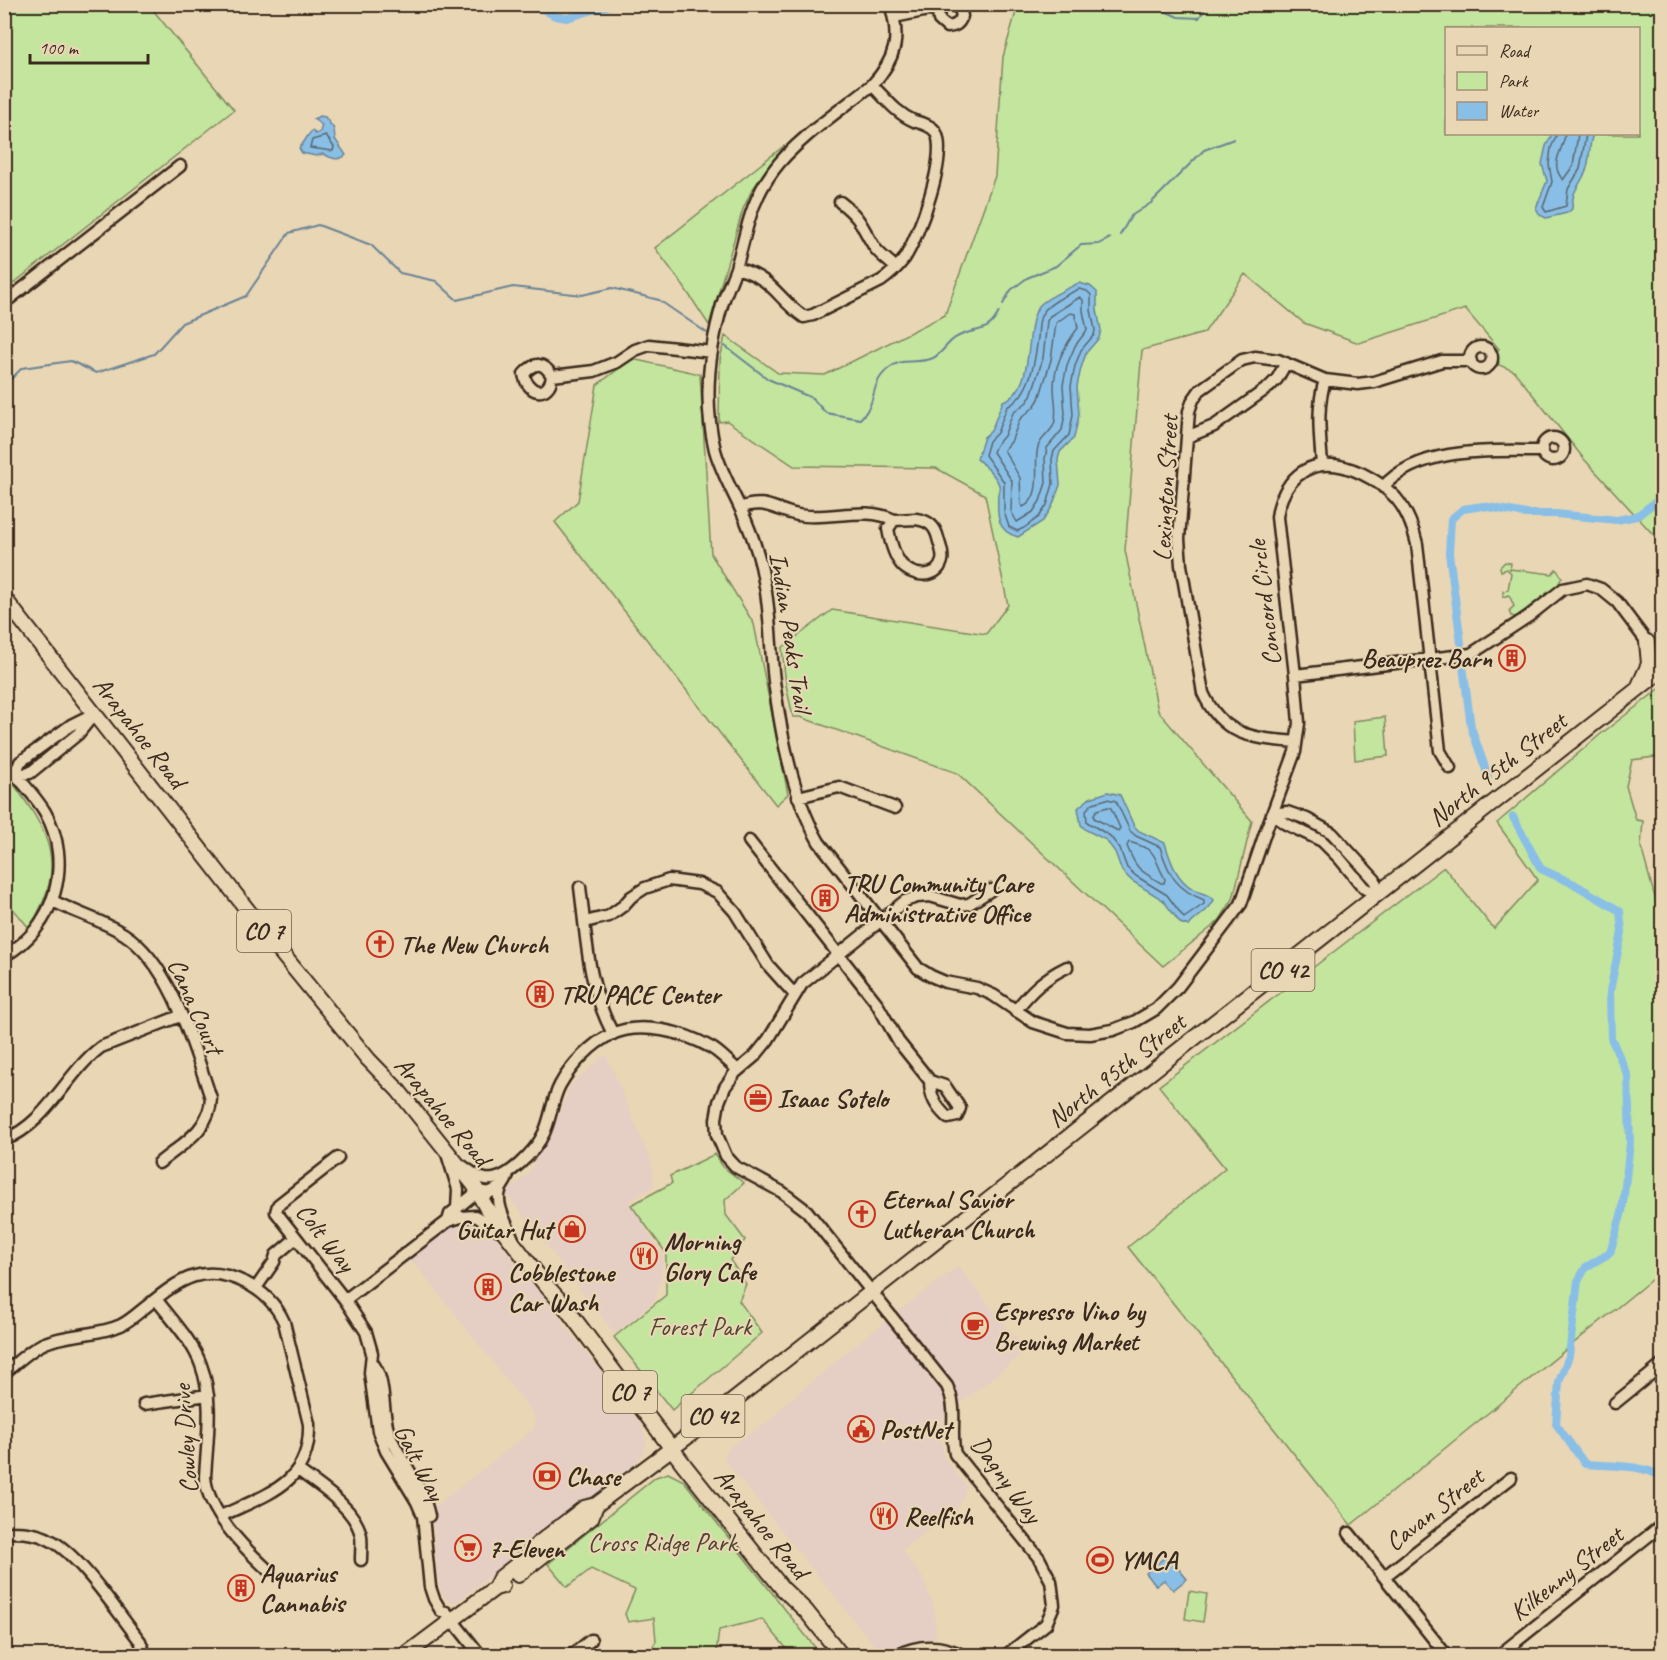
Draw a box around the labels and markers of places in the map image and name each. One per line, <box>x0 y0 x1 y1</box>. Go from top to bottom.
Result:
place label: Beauprez Barn <box>1362 642 1493 675</box>
building icon: Beauprez Barn <box>1497 643 1527 673</box>
place label: TRU Community Care Administrative Office <box>844 867 1035 930</box>
building icon: TRU Community Care Administrative Office <box>810 883 840 913</box>
place label: The New Church <box>400 928 549 961</box>
church icon: The New Church <box>365 929 395 959</box>
place label: TRU PACE Center <box>560 978 723 1011</box>
building icon: TRU PACE Center <box>525 979 555 1009</box>
place label: Isaac Sotelo <box>777 1082 891 1115</box>
office icon: Isaac Sotelo <box>743 1083 773 1113</box>
place label: Eternal Savior Lutheran Church <box>882 1183 1035 1246</box>
church icon: Eternal Savior Lutheran Church <box>847 1199 877 1229</box>
place label: Guitar Hut <box>456 1213 556 1246</box>
shop icon: Guitar Hut <box>557 1214 587 1244</box>
place label: Morning Glory Cafe <box>664 1225 758 1288</box>
restaurant icon: Morning Glory Cafe <box>629 1241 659 1271</box>
place label: Cobblestone Car Wash <box>508 1256 616 1319</box>
building icon: Cobblestone Car Wash <box>473 1272 503 1302</box>
place label: Espresso Vino by Brewing Market <box>994 1295 1147 1358</box>
cafe icon: Espresso Vino by Brewing Market <box>960 1311 990 1341</box>
place label: PostNet <box>880 1413 955 1446</box>
public building icon: PostNet <box>846 1414 876 1444</box>
place label: Chase <box>566 1460 622 1493</box>
bank icon: Chase <box>532 1461 562 1491</box>
place label: Reelfish <box>904 1500 974 1533</box>
restaurant icon: Reelfish <box>869 1501 899 1531</box>
place label: 7-Eleven <box>488 1532 567 1565</box>
supermarket icon: 7-Eleven <box>453 1533 483 1563</box>
place label: YMCA <box>1120 1544 1179 1577</box>
sports icon: YMCA <box>1085 1545 1115 1575</box>
place label: Aquarius Cannabis <box>260 1557 347 1620</box>
building icon: Aquarius Cannabis <box>226 1573 256 1603</box>

